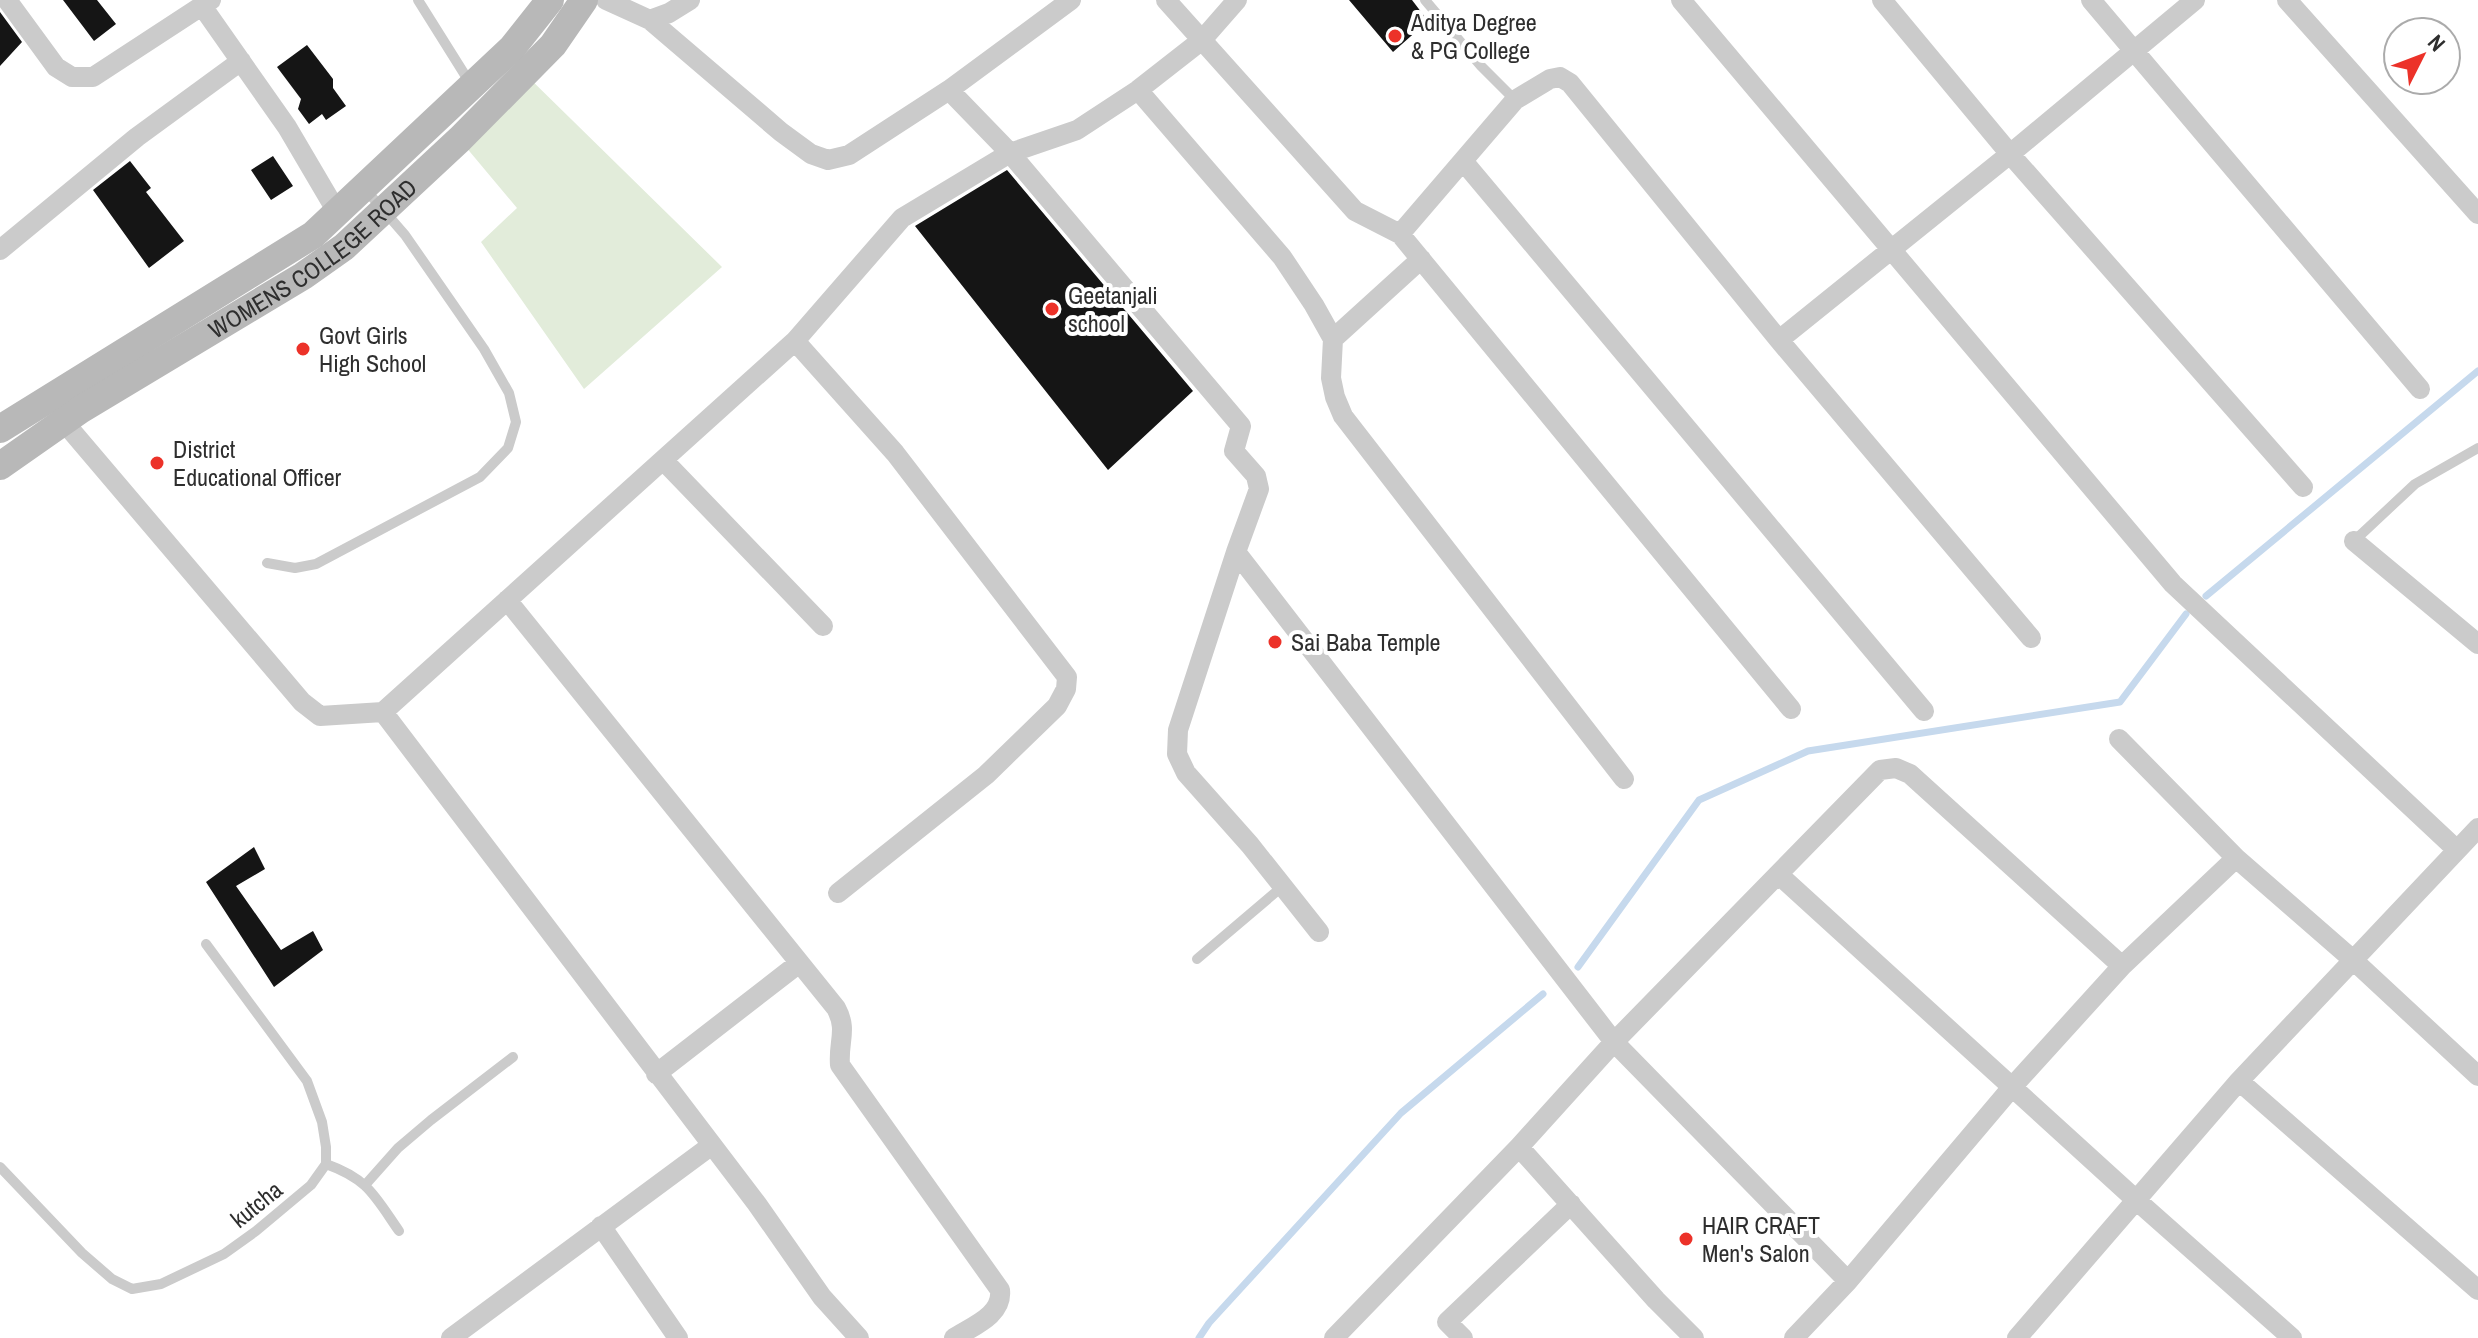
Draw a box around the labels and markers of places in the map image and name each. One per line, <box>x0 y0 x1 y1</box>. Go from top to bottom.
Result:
place label: Aditya Degree & PG College <box>1410 6 1537 66</box>
marker: Aditya Degree & PG College <box>1386 27 1404 45</box>
place label: Geetanjali school <box>1068 279 1158 339</box>
marker: Geetanjali school <box>1043 300 1061 318</box>
place label: Govt Girls High School <box>319 319 426 379</box>
marker: Govt Girls High School <box>294 340 312 358</box>
place label: District Educational Officer <box>173 433 342 493</box>
marker: District Educational Officer <box>148 454 166 472</box>
place label: Sai Baba Temple <box>1291 626 1441 658</box>
marker: Sai Baba Temple <box>1266 633 1284 651</box>
place label: HAIR CRAFT Men's Salon <box>1702 1209 1820 1269</box>
marker: HAIR CRAFT Men's Salon <box>1677 1230 1695 1248</box>

